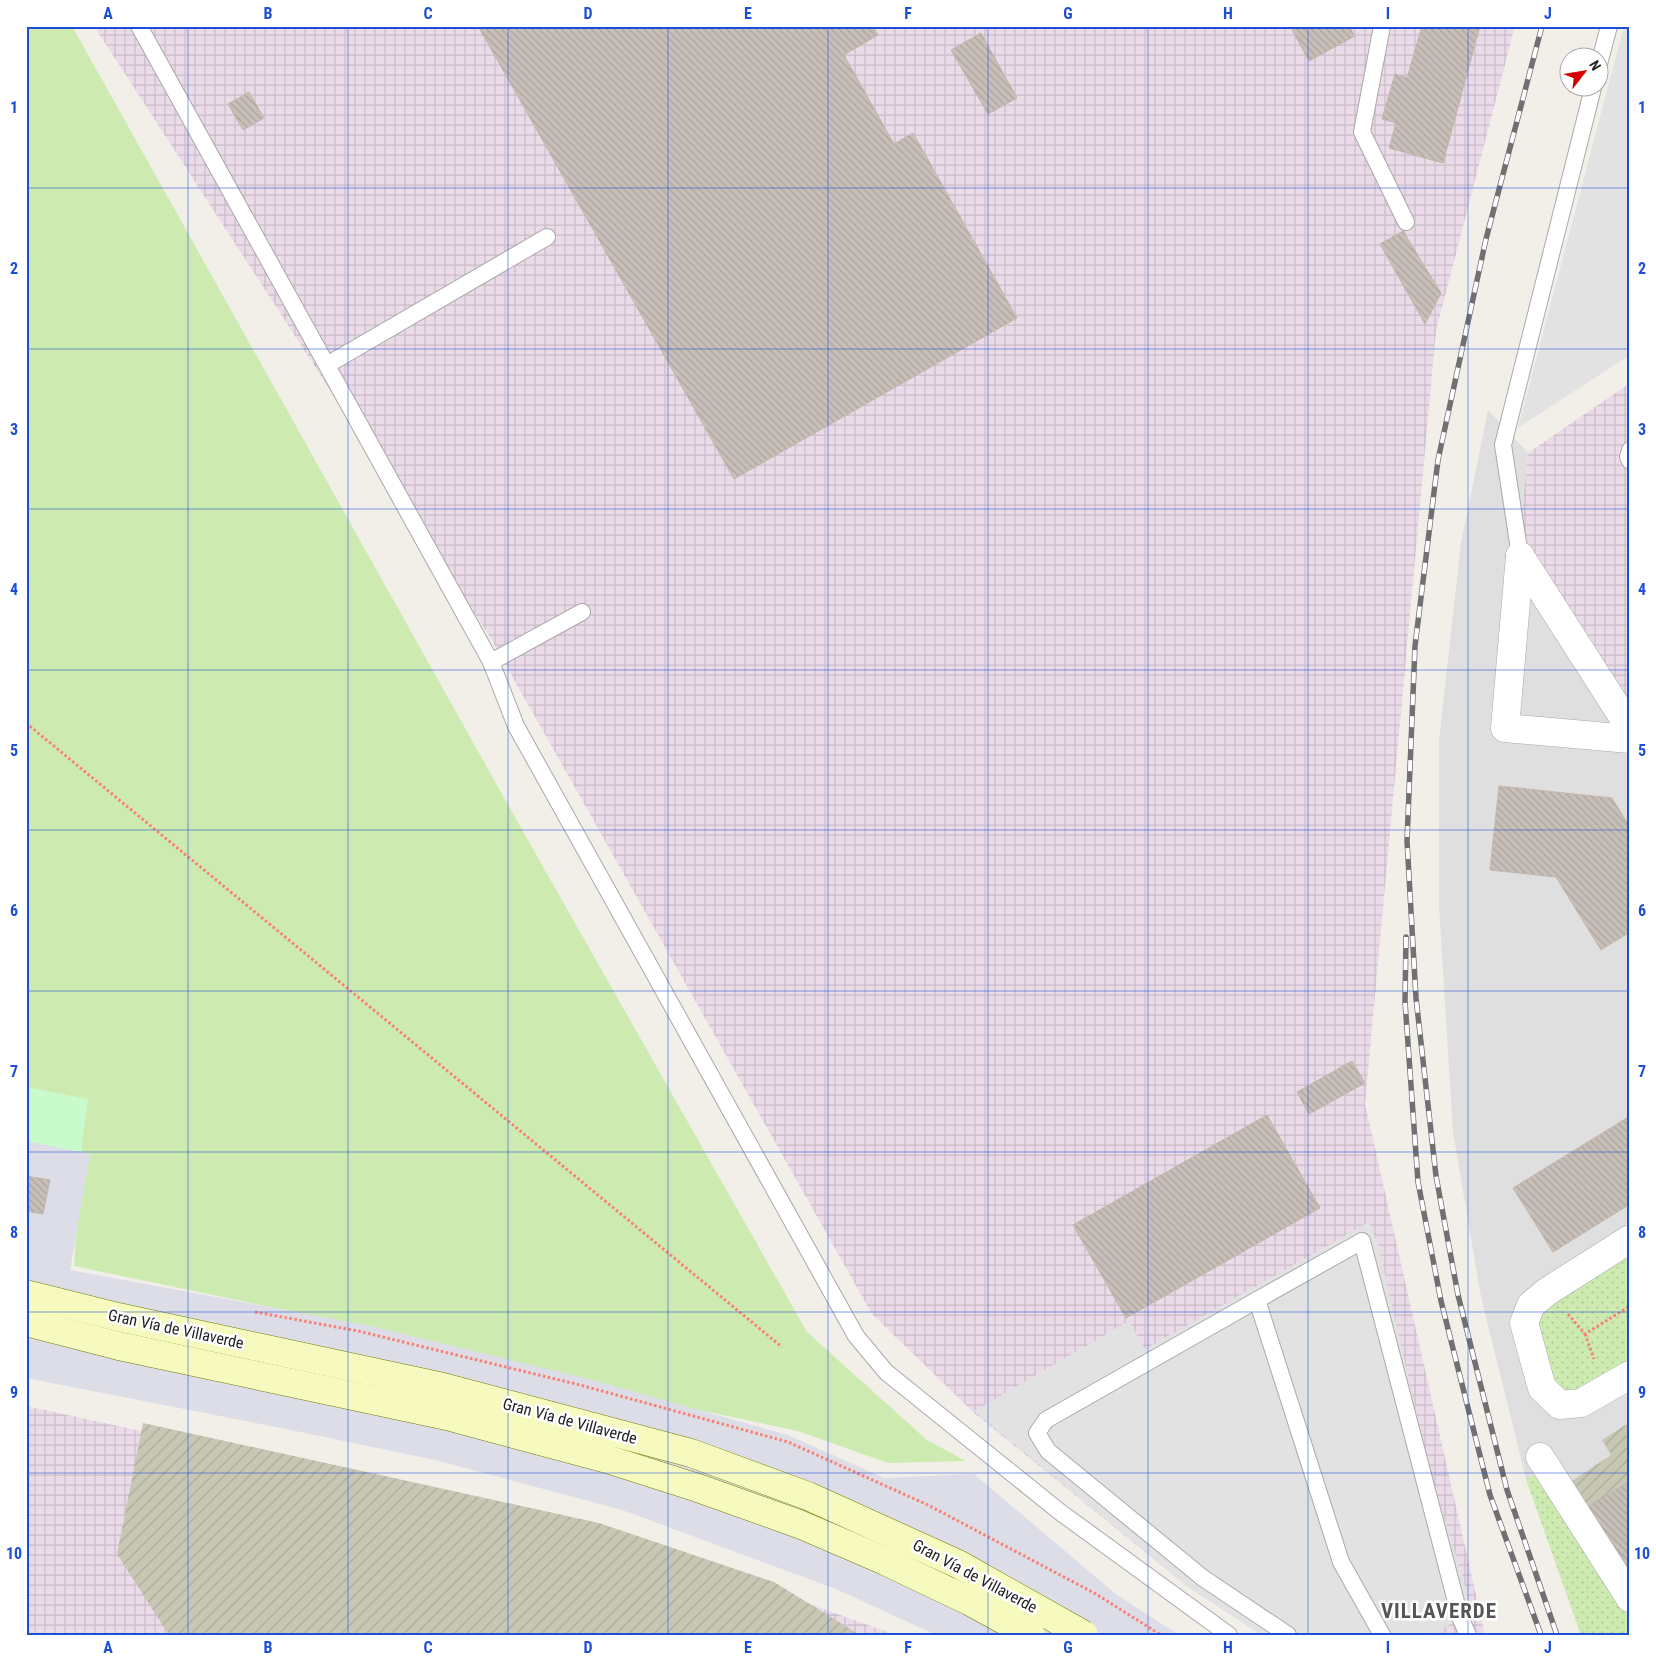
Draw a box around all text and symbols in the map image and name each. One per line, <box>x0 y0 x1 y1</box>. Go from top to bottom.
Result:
text: A <box>103 4 113 23</box>
text: B <box>264 4 273 23</box>
text: C <box>423 4 433 23</box>
text: D <box>583 4 593 23</box>
text: E <box>744 4 752 23</box>
text: F <box>904 4 912 23</box>
text: G <box>1063 4 1073 23</box>
text: H <box>1223 4 1233 23</box>
text: I <box>1386 4 1390 23</box>
text: J <box>1544 4 1552 23</box>
north arrow <box>1558 48 1608 98</box>
text: N <box>1586 58 1604 73</box>
text: 1 <box>10 98 18 117</box>
text: 1 <box>1638 98 1646 117</box>
text: 2 <box>10 259 18 278</box>
text: 2 <box>1638 259 1646 278</box>
text: 3 <box>10 420 18 439</box>
text: 3 <box>1638 420 1646 439</box>
text: 4 <box>10 580 18 599</box>
text: 4 <box>1638 580 1646 599</box>
text: 5 <box>10 741 18 760</box>
text: 5 <box>1638 741 1646 760</box>
text: 6 <box>10 901 18 920</box>
text: 6 <box>1638 901 1646 920</box>
text: 7 <box>10 1062 18 1081</box>
text: 7 <box>1638 1062 1646 1081</box>
text: 8 <box>10 1223 18 1242</box>
text: 8 <box>1638 1223 1646 1242</box>
street label: Gran Vía de Villaverde <box>106 1305 246 1353</box>
text: 9 <box>10 1383 18 1402</box>
text: 9 <box>1638 1383 1646 1402</box>
street label: Gran Vía de Villaverde <box>501 1394 639 1448</box>
street label: Gran Vía de Villaverde <box>910 1535 1040 1617</box>
text: 10 <box>6 1544 22 1563</box>
text: 10 <box>1634 1544 1650 1563</box>
district label: VILLAVERDE <box>1381 1599 1497 1623</box>
text: A <box>103 1638 113 1657</box>
text: B <box>264 1638 273 1657</box>
text: C <box>423 1638 433 1657</box>
text: D <box>583 1638 593 1657</box>
text: E <box>744 1638 752 1657</box>
text: F <box>904 1638 912 1657</box>
text: G <box>1063 1638 1073 1657</box>
text: H <box>1223 1638 1233 1657</box>
text: I <box>1386 1638 1390 1657</box>
text: J <box>1544 1638 1552 1657</box>

